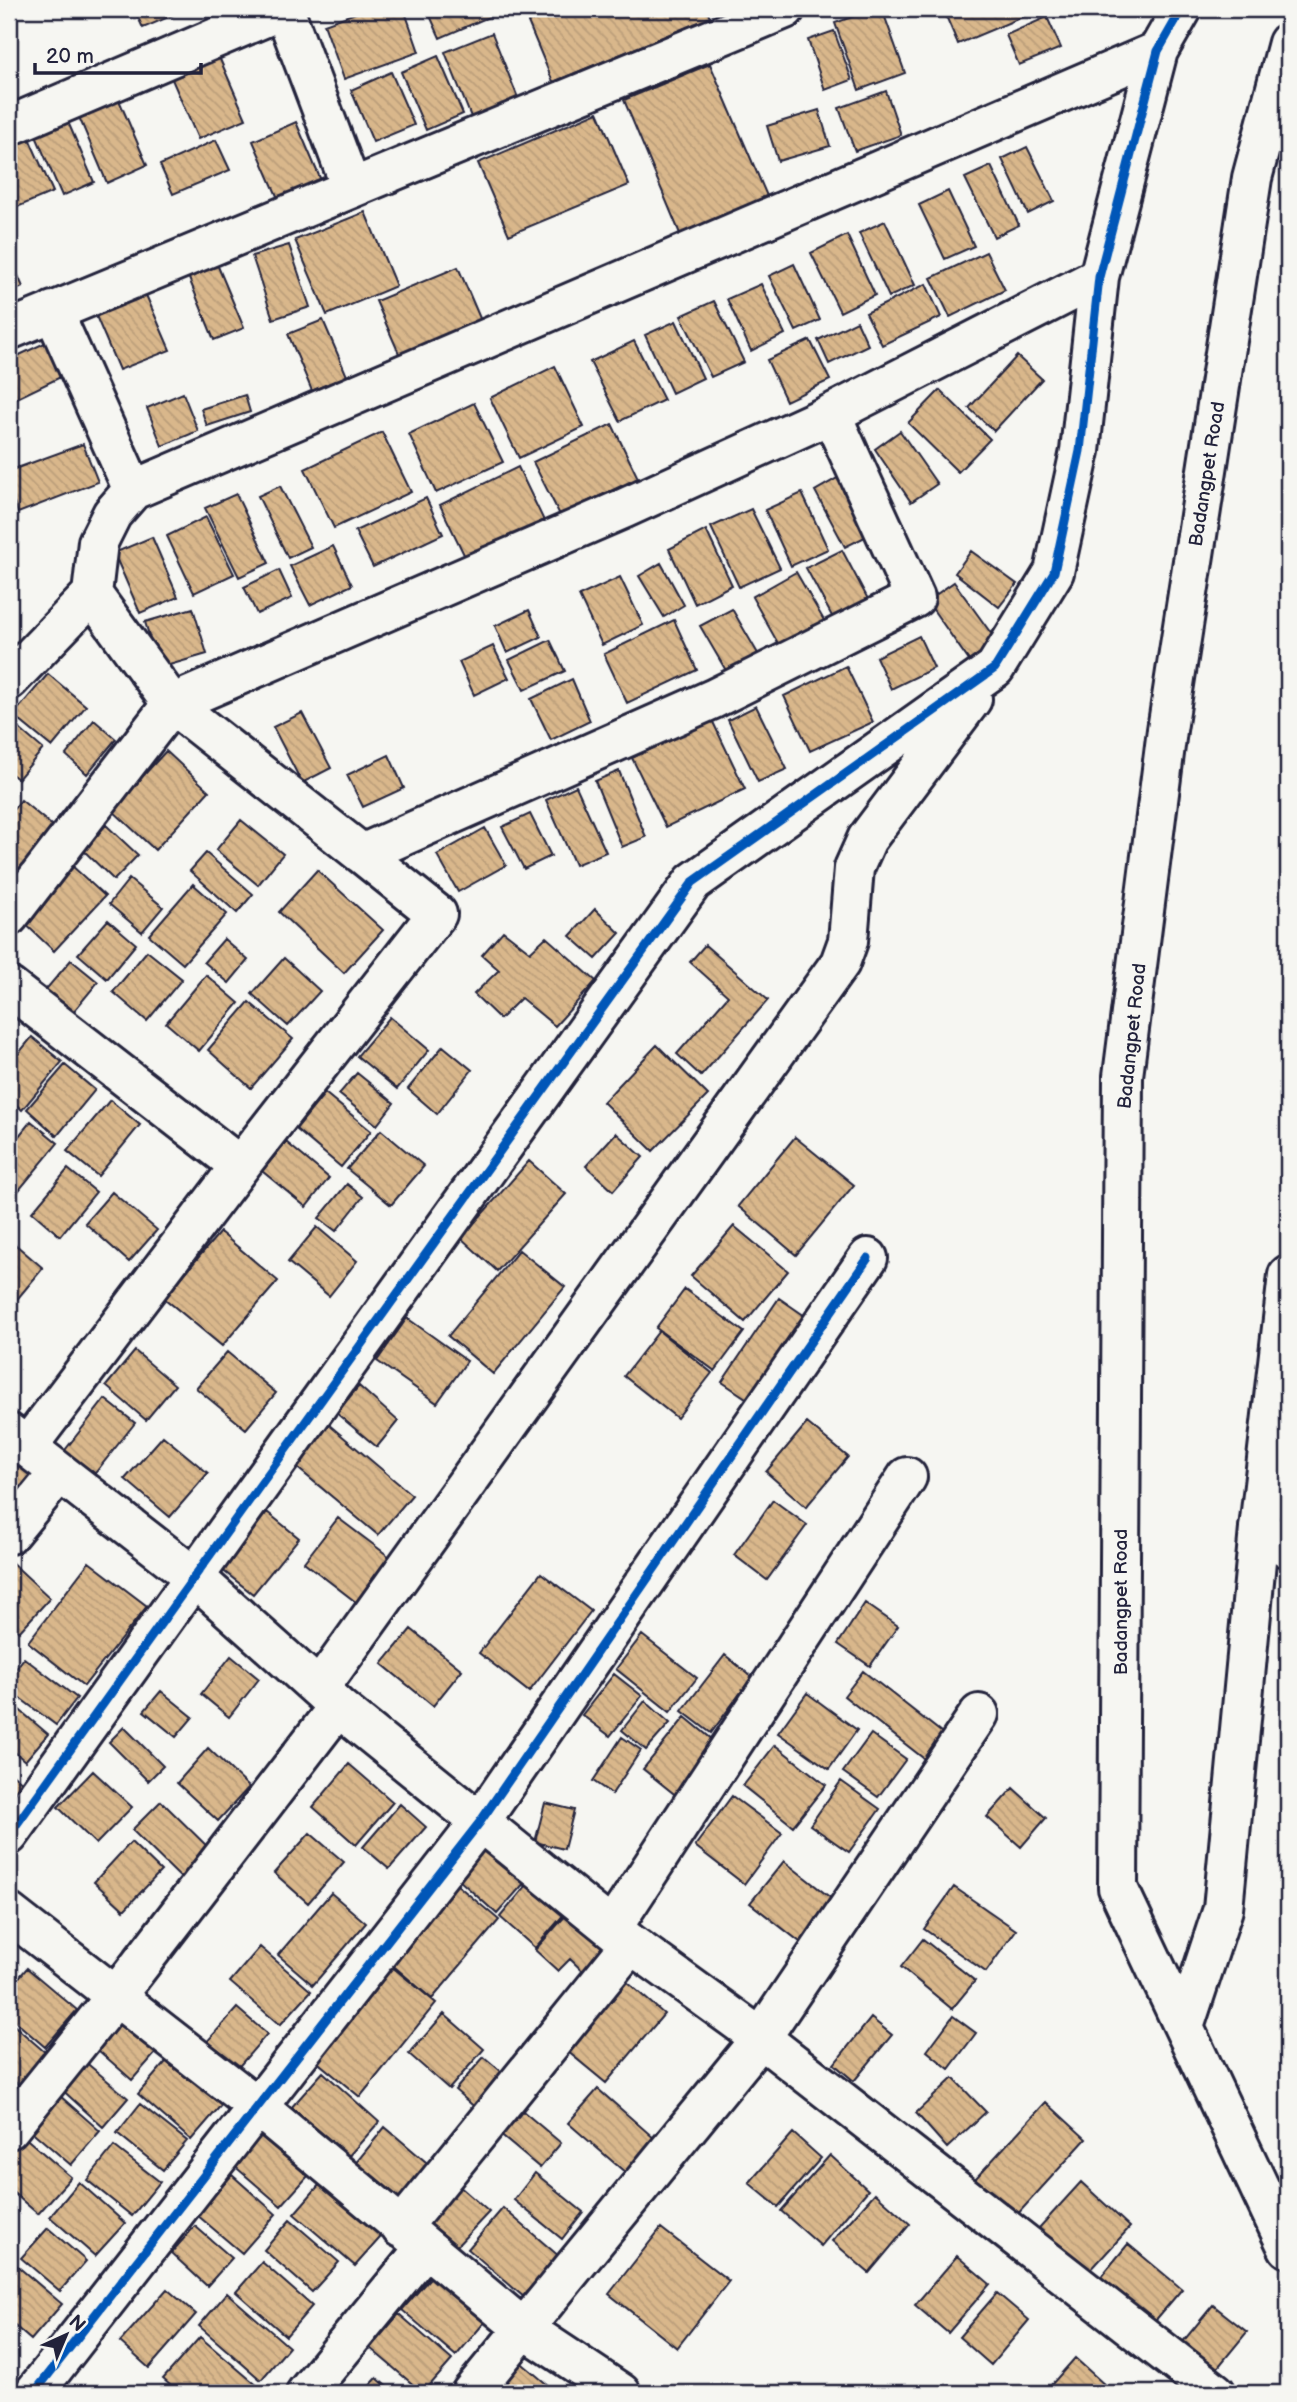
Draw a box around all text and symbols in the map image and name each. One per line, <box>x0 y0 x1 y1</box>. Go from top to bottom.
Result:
scale bar <box>35 32 201 76</box>
text: 20 m <box>46 44 94 69</box>
street label: Badangpet Road <box>1185 400 1230 548</box>
street label: Badangpet Road <box>1113 962 1152 1110</box>
street label: Badangpet Road <box>1110 1529 1133 1675</box>
north arrow <box>32 2300 102 2370</box>
text: N <box>64 2311 90 2337</box>

